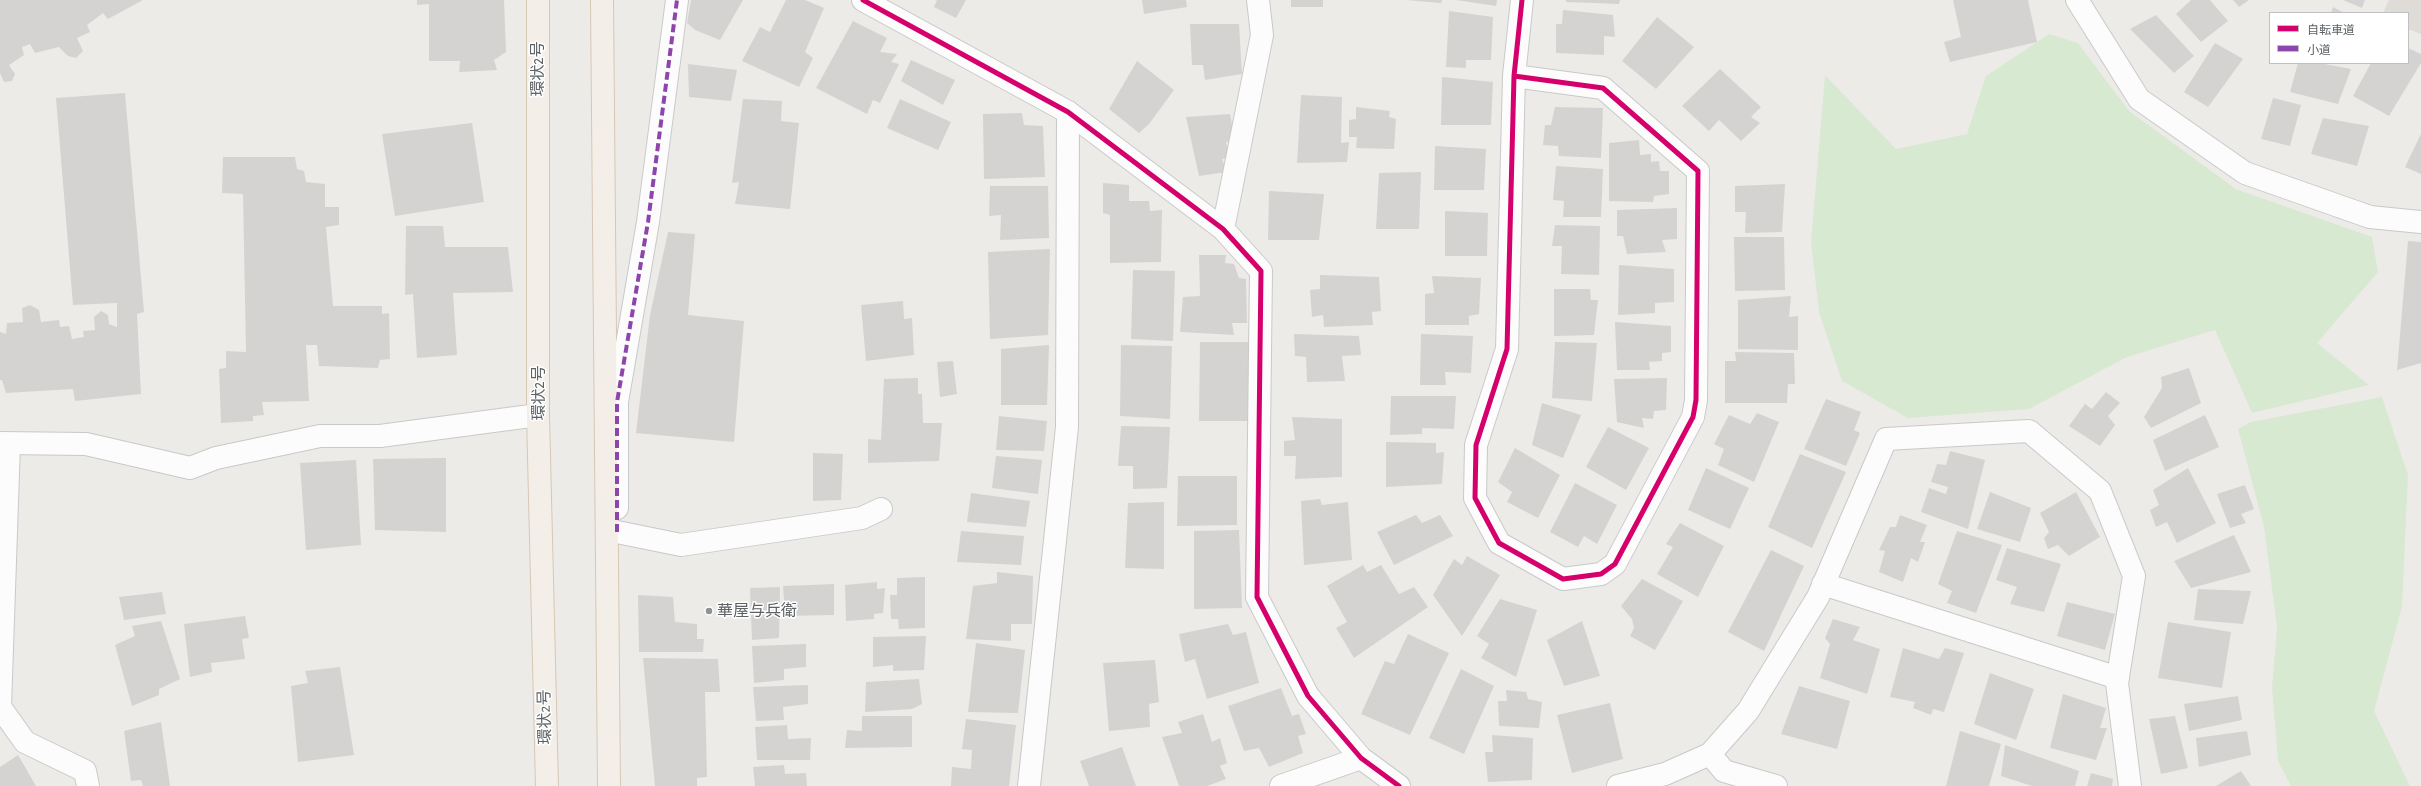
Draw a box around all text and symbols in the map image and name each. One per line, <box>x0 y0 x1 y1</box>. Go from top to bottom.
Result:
legend <box>2269 12 2409 64</box>
text: 自転車道 <box>2307 24 2355 36</box>
street label: 環状2号 <box>528 41 548 97</box>
text: 小道 <box>2307 44 2331 56</box>
street label: 環状2号 <box>529 365 549 421</box>
place label: 華屋与兵衛 <box>717 601 797 621</box>
marker: 華屋与兵衛 <box>704 606 714 616</box>
street label: 環状2号 <box>535 689 555 745</box>

